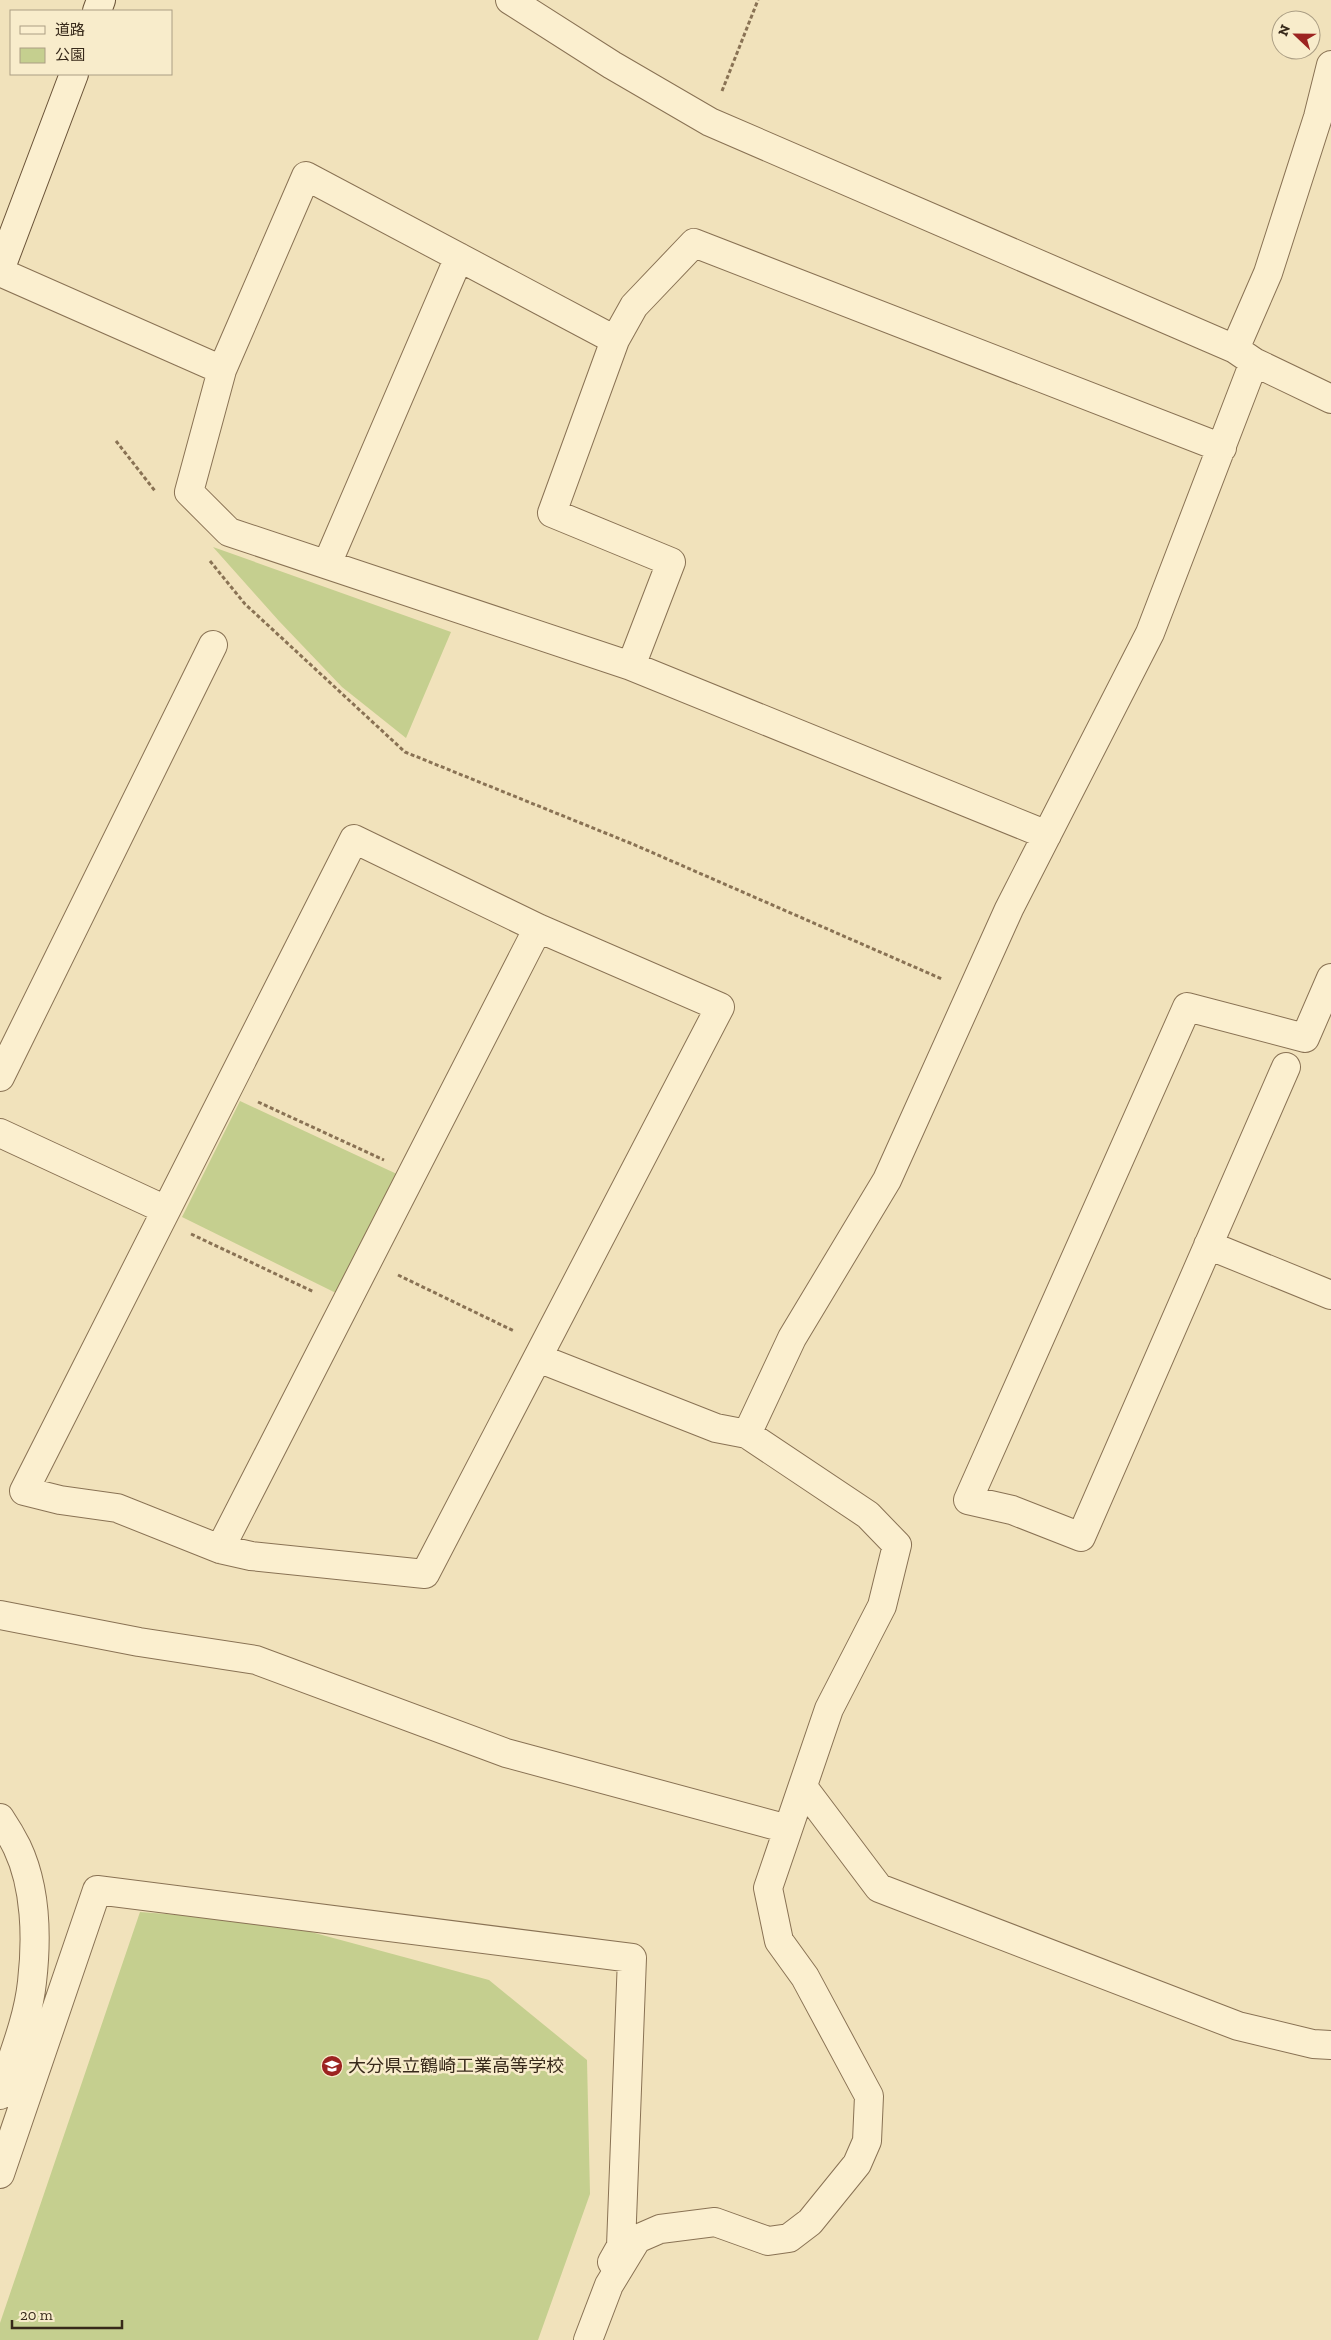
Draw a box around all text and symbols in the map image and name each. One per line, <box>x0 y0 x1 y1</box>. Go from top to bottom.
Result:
legend <box>10 10 172 75</box>
north arrow <box>1271 10 1321 60</box>
text: 道路 <box>55 21 85 39</box>
text: N <box>1275 22 1294 38</box>
text: 公園 <box>55 46 85 64</box>
school or university icon: 大分県立鶴崎工業高等学校 <box>320 2054 344 2078</box>
place label: 大分県立鶴崎工業高等学校 <box>348 2055 564 2077</box>
scale bar <box>12 2298 122 2330</box>
text: 20 m <box>20 2306 53 2324</box>

